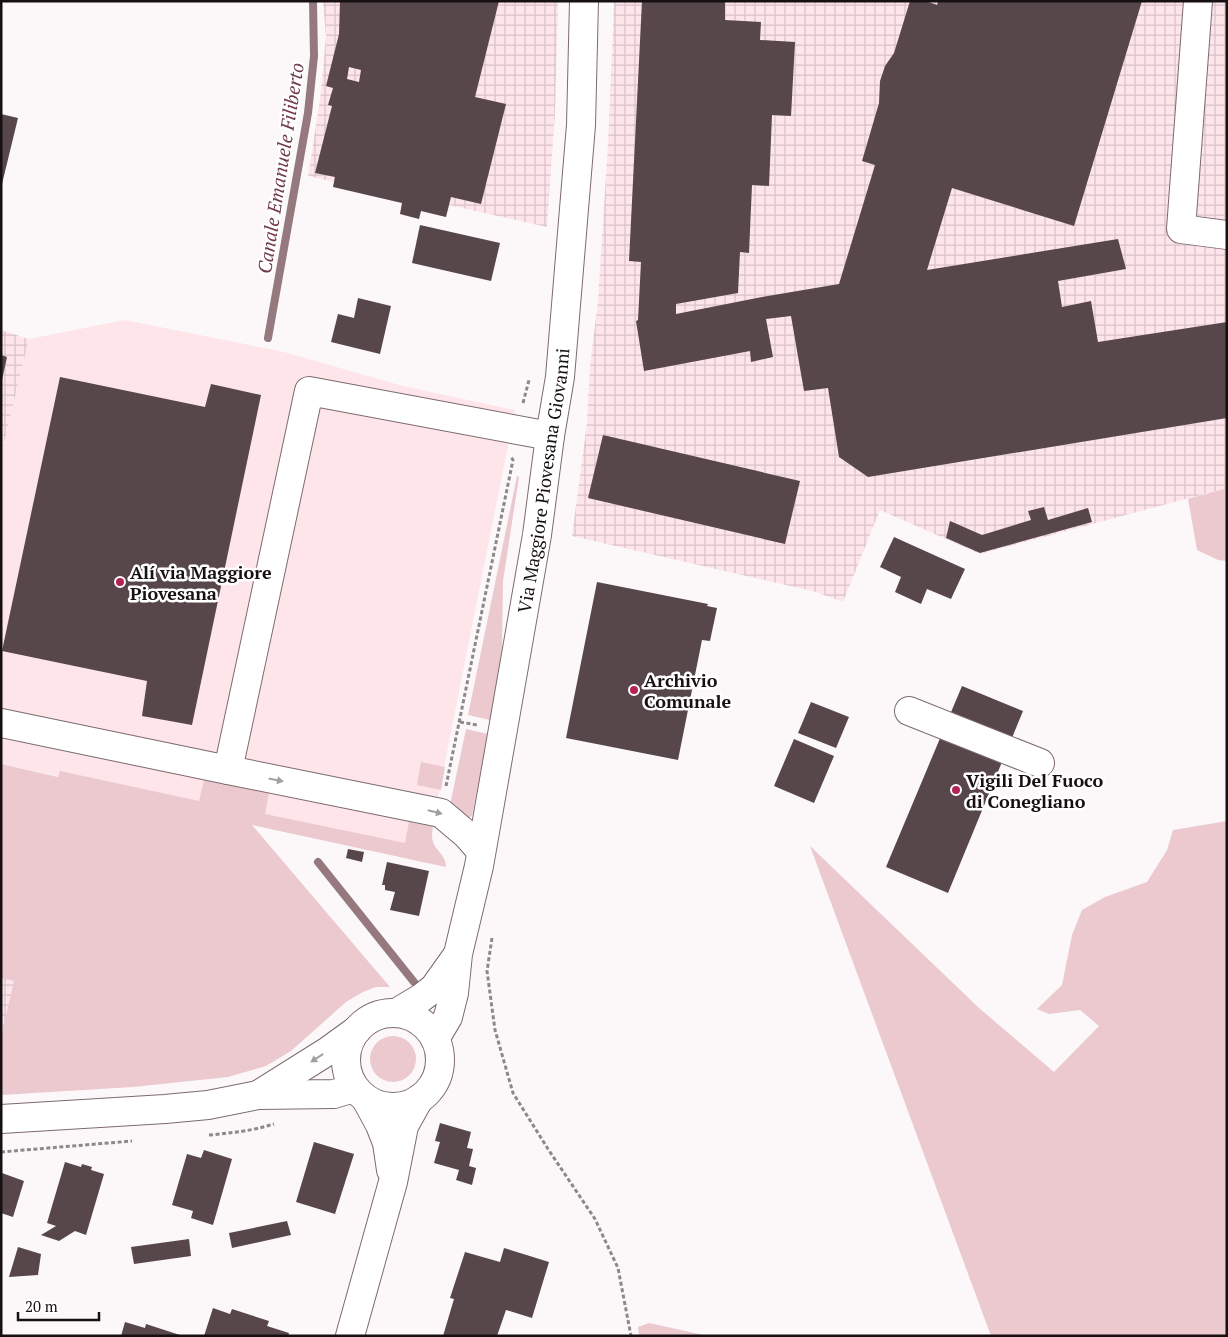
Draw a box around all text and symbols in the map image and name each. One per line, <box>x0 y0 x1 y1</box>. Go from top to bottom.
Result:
water label: Canale Emanuele Filiberto <box>251 61 309 275</box>
street label: Via Maggiore Piovesana Giovanni <box>512 347 574 615</box>
place label: Alí via Maggiore Piovesana <box>130 560 272 605</box>
marker: Alí via Maggiore Piovesana <box>114 576 126 588</box>
place label: Archivio Comunale <box>644 668 731 713</box>
marker: Archivio Comunale <box>628 684 640 696</box>
place label: Vigili Del Fuoco di Conegliano <box>966 768 1104 813</box>
one-way arrow <box>268 776 284 784</box>
marker: Vigili Del Fuoco di Conegliano <box>950 784 962 796</box>
one-way arrow <box>427 808 442 816</box>
one-way arrow <box>310 1053 324 1063</box>
scale bar <box>18 1290 99 1322</box>
text: 20 m <box>25 1296 58 1316</box>

